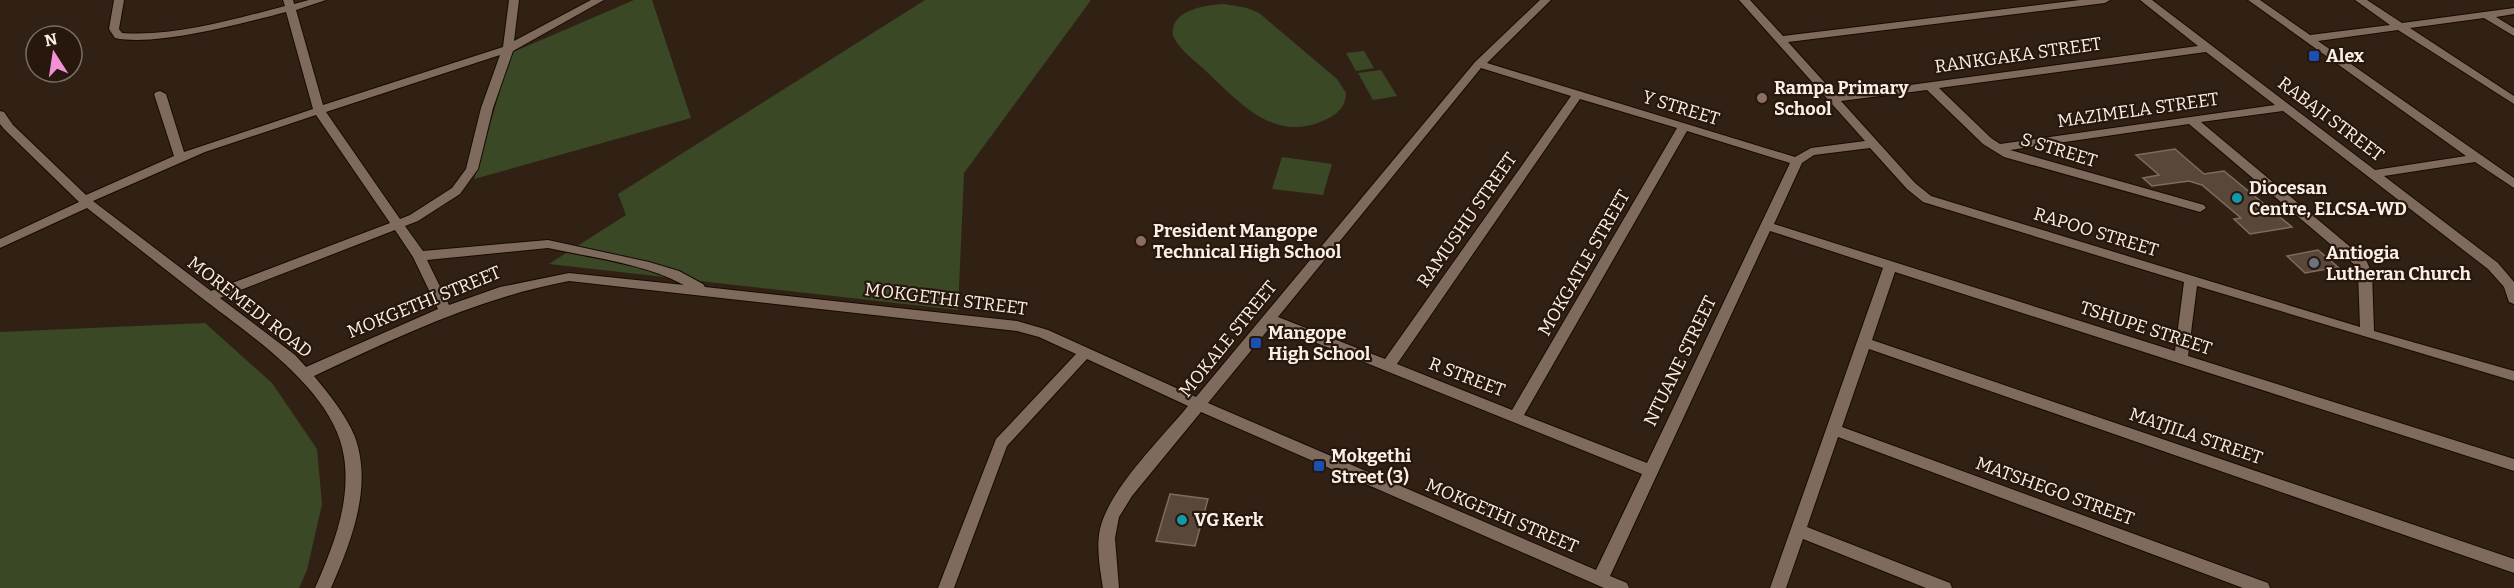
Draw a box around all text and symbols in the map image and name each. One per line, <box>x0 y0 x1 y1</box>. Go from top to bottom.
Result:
north arrow <box>24 24 84 84</box>
text: N <box>43 29 59 50</box>
street label: RANKGAKA STREET <box>1933 32 2103 78</box>
place label: Alex <box>2326 45 2365 67</box>
marker: Alex <box>2307 49 2321 63</box>
street label: RABAJI STREET <box>2274 72 2389 166</box>
place label: Rampa Primary School <box>1774 77 1909 120</box>
street label: Y STREET <box>1640 86 1723 130</box>
street label: MAZIMELA STREET <box>2056 88 2221 132</box>
marker: Rampa Primary School <box>1755 91 1769 105</box>
street label: S STREET <box>2018 128 2100 172</box>
street label: RAMUSHU STREET <box>1412 148 1522 292</box>
place label: Diocesan Centre, ELCSA-WD <box>2249 177 2407 220</box>
street label: MOKGATLE STREET <box>1533 186 1635 340</box>
marker: Diocesan Centre, ELCSA-WD <box>2230 191 2244 205</box>
street label: RAPOO STREET <box>2031 203 2161 262</box>
place label: President Mangope Technical High School <box>1153 220 1342 263</box>
marker: President Mangope Technical High School <box>1134 234 1148 248</box>
place label: Antiogia Lutheran Church <box>2326 242 2471 285</box>
street label: MOREMEDI ROAD <box>183 251 317 363</box>
marker: Antiogia Lutheran Church <box>2307 256 2321 270</box>
street label: MOKGETHI STREET <box>344 261 504 343</box>
street label: MOKALE STREET <box>1174 276 1282 402</box>
street label: MOKGETHI STREET <box>863 278 1029 320</box>
street label: NTUANE STREET <box>1639 292 1721 430</box>
street label: TSHUPE STREET <box>2077 296 2215 360</box>
place label: Mangope High School <box>1268 322 1371 365</box>
marker: Mangope High School <box>1249 336 1263 350</box>
street label: R STREET <box>1426 352 1509 402</box>
street label: MATJILA STREET <box>2126 403 2266 469</box>
place label: Mokgethi Street (3) <box>1331 445 1412 488</box>
street label: MATSHEGO STREET <box>1973 452 2138 530</box>
marker: Mokgethi Street (3) <box>1312 459 1326 473</box>
street label: MOKGETHI STREET <box>1422 474 1582 558</box>
place label: VG Kerk <box>1194 509 1264 531</box>
marker: VG Kerk <box>1175 513 1189 527</box>

